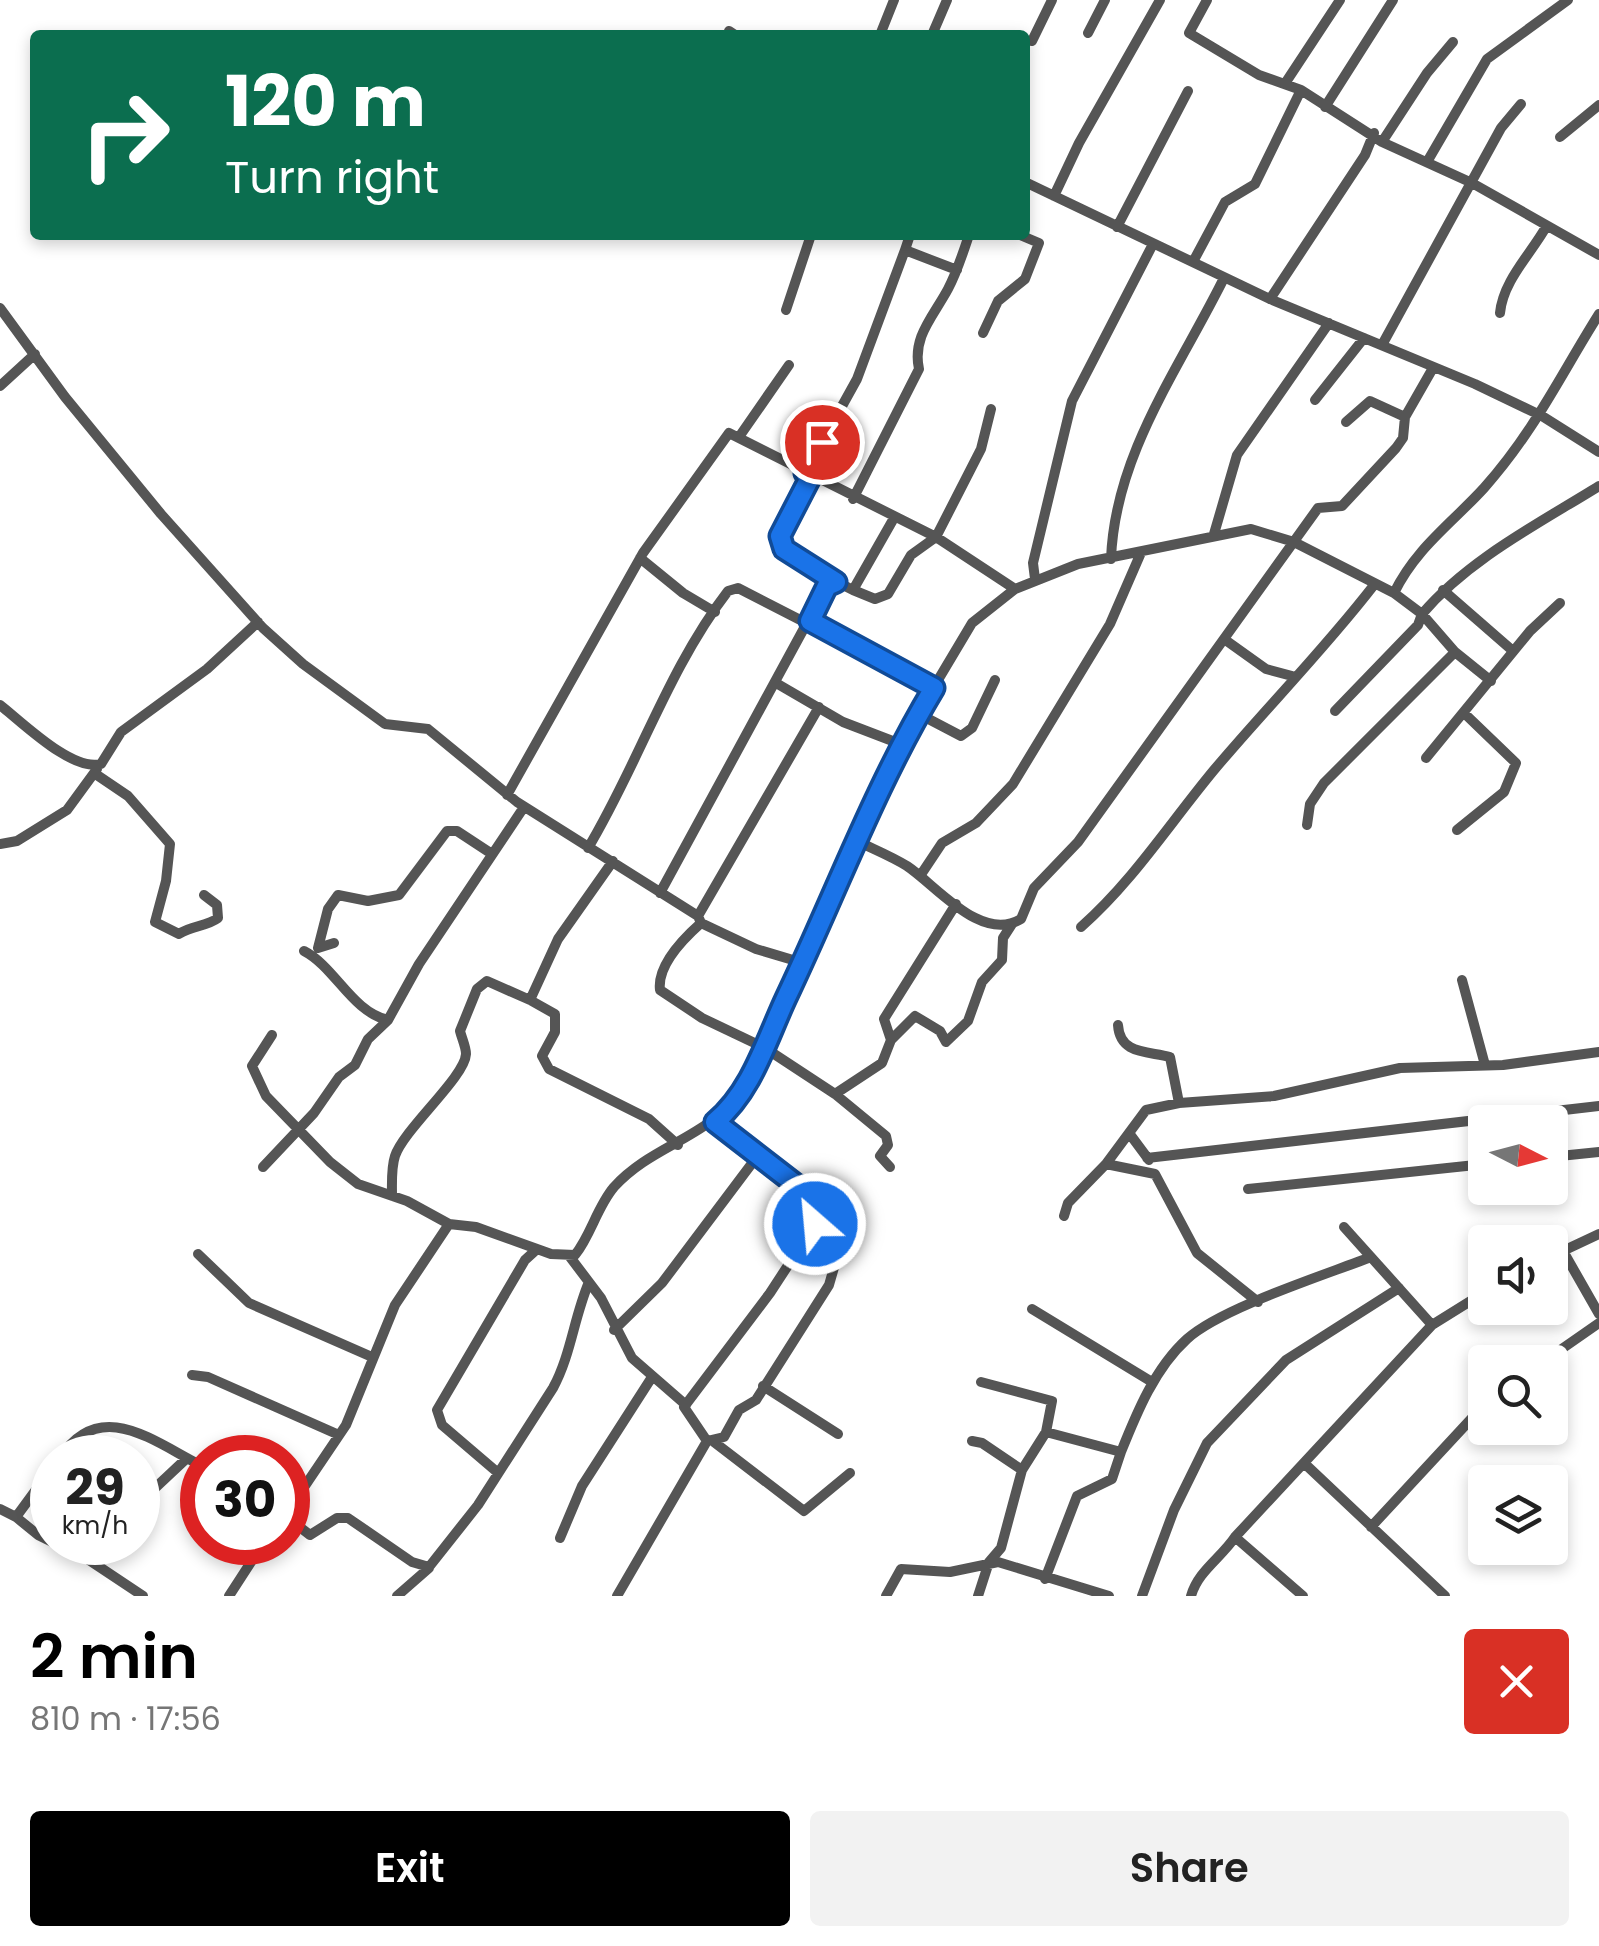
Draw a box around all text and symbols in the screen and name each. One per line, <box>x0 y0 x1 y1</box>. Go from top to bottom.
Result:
text: 120 m <box>225 52 426 151</box>
icon: right <box>60 70 190 200</box>
text: Turn right <box>225 146 439 209</box>
pin <box>780 400 865 485</box>
icon: arrive <box>795 415 850 470</box>
north arrow <box>1468 1105 1568 1205</box>
map controls <box>1468 1105 1568 1565</box>
position arrow <box>763 1172 867 1276</box>
button: sound <box>1468 1225 1568 1325</box>
button: search <box>1468 1345 1568 1445</box>
speed limit sign: 30 <box>180 1435 310 1565</box>
text: 29 <box>65 1452 125 1523</box>
button: layers <box>1468 1465 1568 1565</box>
text: km/h <box>62 1508 128 1543</box>
text: 2 min <box>30 1615 198 1699</box>
button: close <box>1464 1629 1569 1734</box>
text: 810 m · 17:56 <box>30 1696 221 1741</box>
button: Exit <box>30 1811 790 1926</box>
button: Share <box>810 1811 1569 1926</box>

